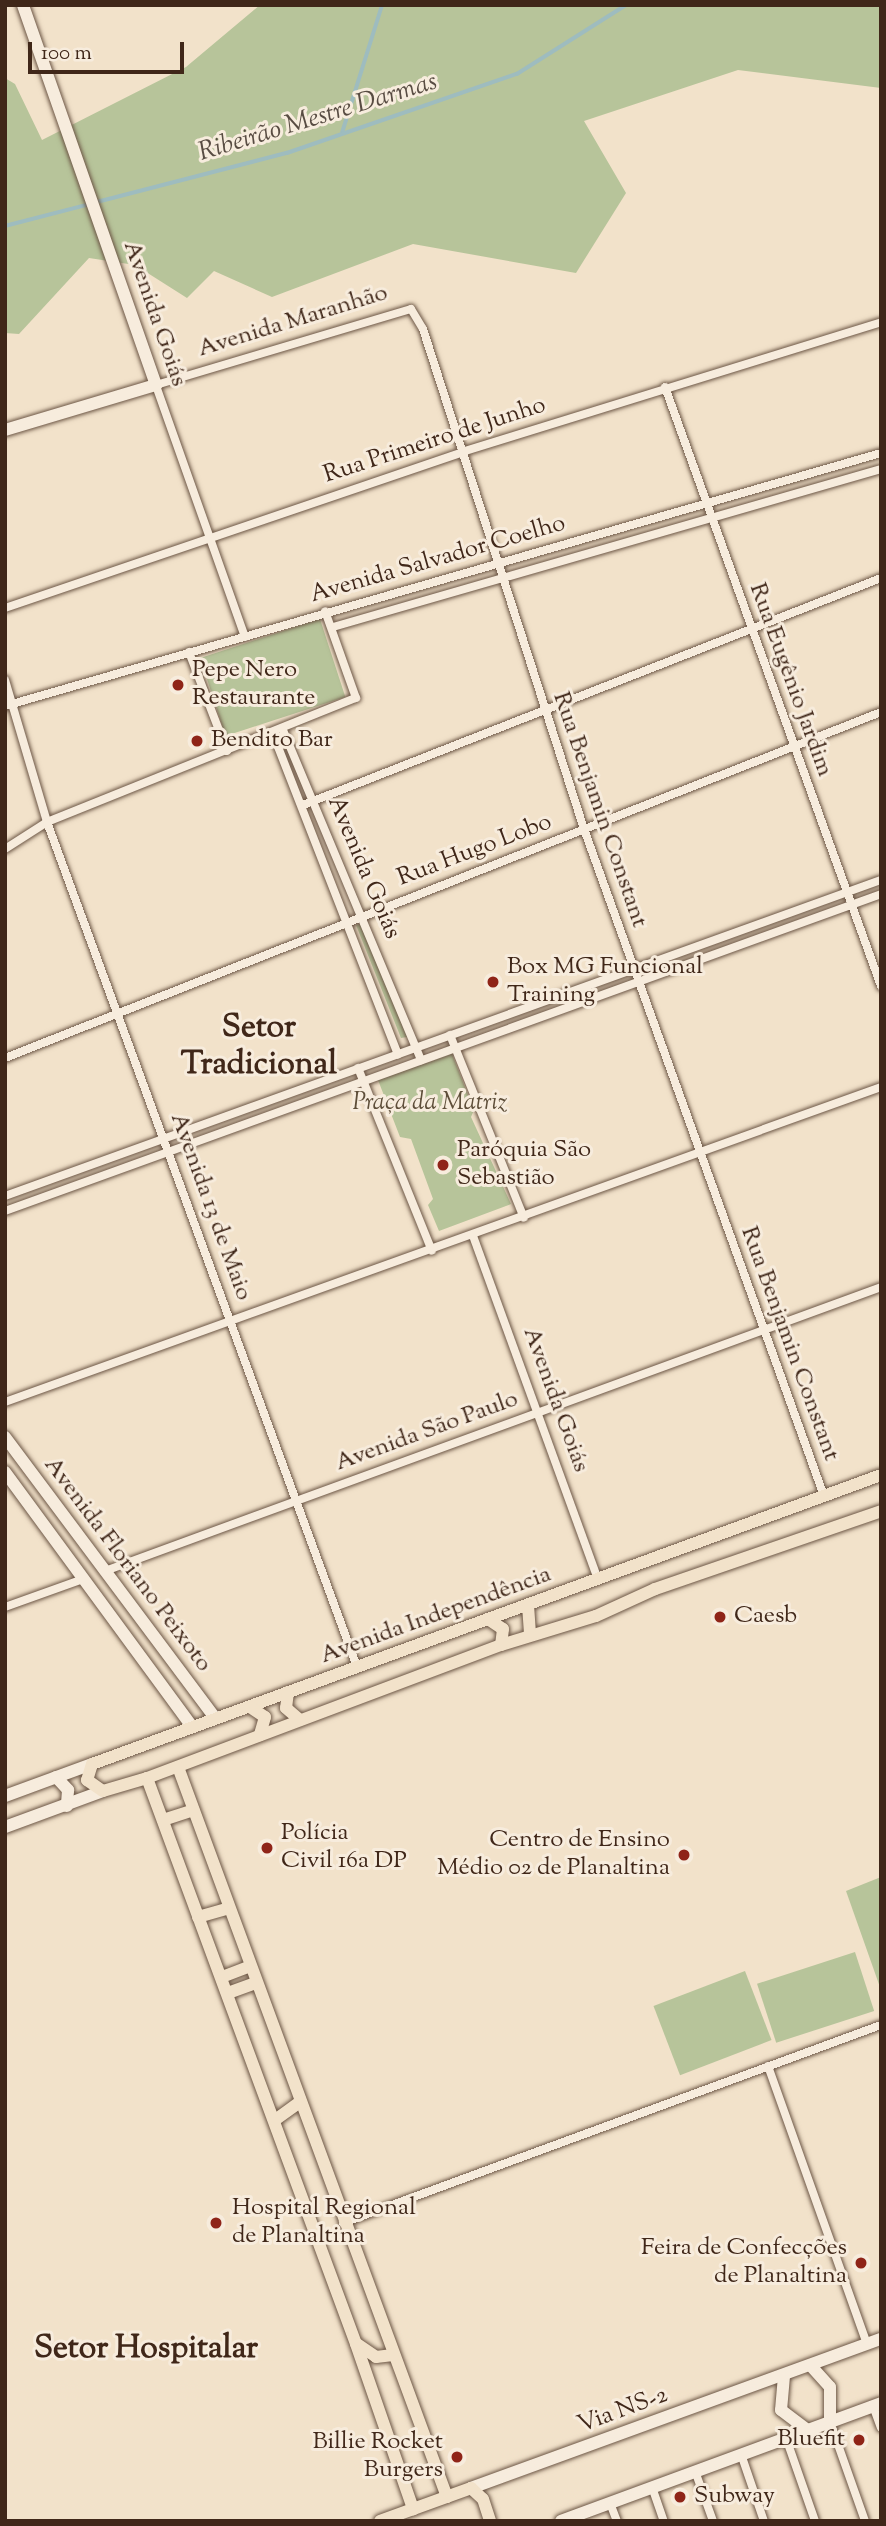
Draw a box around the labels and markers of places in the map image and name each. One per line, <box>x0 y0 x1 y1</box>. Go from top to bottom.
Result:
place label: Pepe Nero Restaurante <box>192 657 315 713</box>
marker: Pepe Nero Restaurante <box>170 677 186 693</box>
place label: Bendito Bar <box>211 727 333 755</box>
marker: Bendito Bar <box>189 733 205 749</box>
place label: Box MG Funcional Training <box>507 954 703 1010</box>
marker: Box MG Funcional Training <box>485 974 501 990</box>
place label: Paróquia São Sebastião <box>457 1137 591 1193</box>
marker: Paróquia São Sebastião <box>435 1157 451 1173</box>
place label: Caesb <box>734 1603 797 1631</box>
marker: Caesb <box>712 1609 728 1625</box>
place label: Polícia Civil 16a DP <box>281 1820 407 1876</box>
place label: Centro de Ensino Médio 02 de Planaltina <box>437 1827 670 1883</box>
marker: Polícia Civil 16a DP <box>259 1840 275 1856</box>
marker: Centro de Ensino Médio 02 de Planaltina <box>676 1847 692 1863</box>
place label: Hospital Regional de Planaltina <box>232 2195 416 2251</box>
marker: Hospital Regional de Planaltina <box>206 2213 226 2233</box>
place label: Feira de Confecções de Planaltina <box>641 2235 847 2291</box>
marker: Feira de Confecções de Planaltina <box>853 2255 869 2271</box>
place label: Bluefit <box>777 2426 845 2454</box>
place label: Billie Rocket Burgers <box>312 2429 443 2485</box>
marker: Bluefit <box>851 2432 867 2448</box>
marker: Billie Rocket Burgers <box>449 2449 465 2465</box>
place label: Subway <box>694 2483 775 2511</box>
marker: Subway <box>672 2489 688 2505</box>

